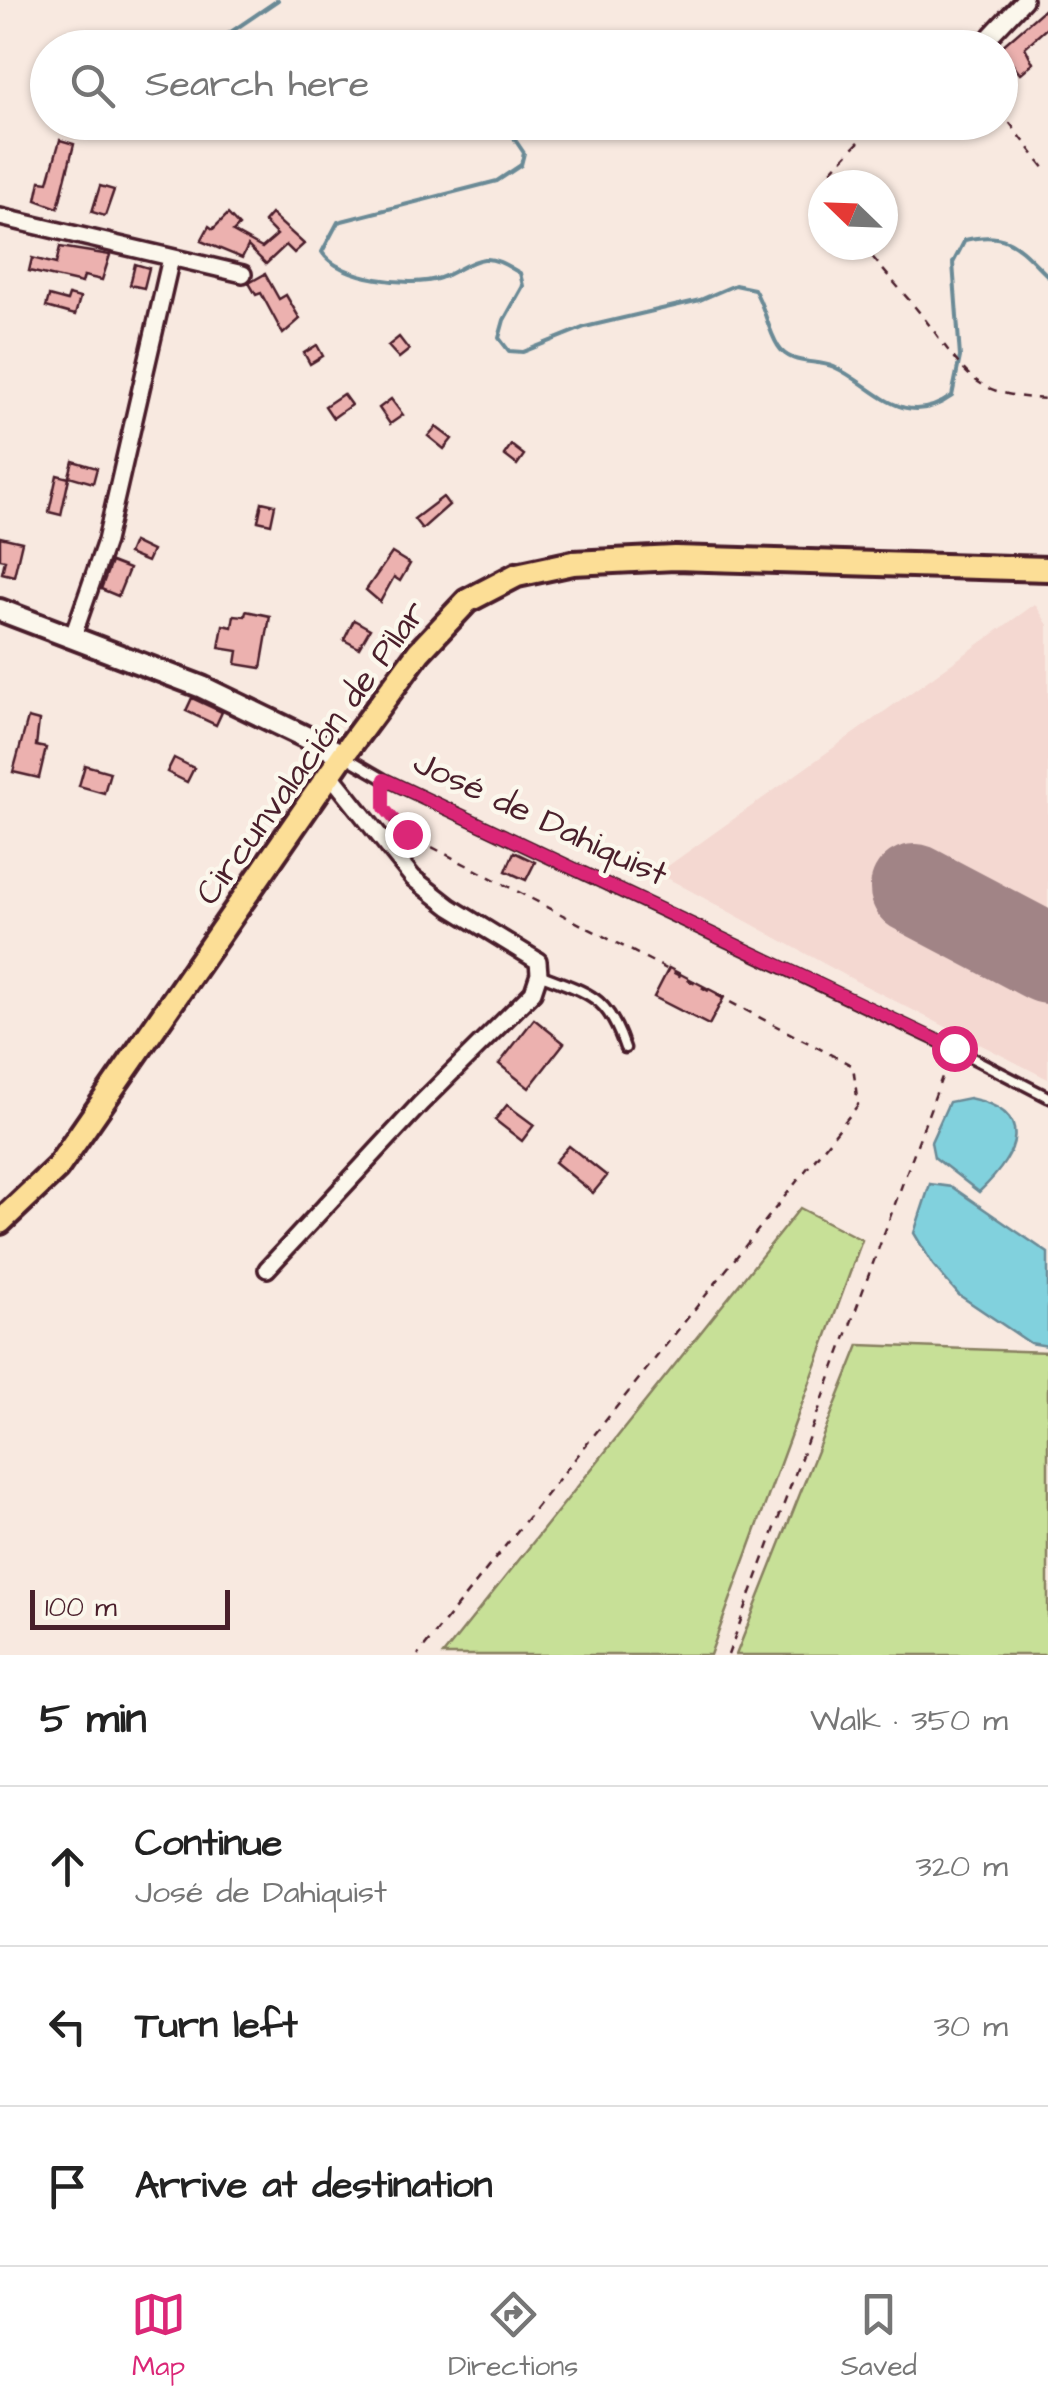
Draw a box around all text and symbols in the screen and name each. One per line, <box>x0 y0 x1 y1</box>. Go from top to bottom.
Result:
search box <box>30 30 1018 140</box>
icon: search <box>65 58 120 113</box>
text: Search here <box>145 59 369 111</box>
north arrow <box>808 170 898 260</box>
street label: Circunvalación de Pilar <box>184 590 439 915</box>
street label: José de Dahiquist <box>405 738 676 899</box>
route end <box>385 812 431 858</box>
route start <box>932 1026 978 1072</box>
scale bar <box>30 1585 230 1630</box>
text: 100 m <box>45 1588 117 1627</box>
text: 5 min <box>40 1691 147 1749</box>
text: Walk · 350 m <box>810 1698 1008 1743</box>
text: Continue <box>135 1818 282 1870</box>
icon: ahead <box>40 1839 95 1894</box>
text: 320 m <box>916 1844 1008 1889</box>
text: José de Dahiquist <box>135 1870 387 1915</box>
icon: left <box>40 1999 95 2054</box>
text: Turn left <box>135 2000 298 2052</box>
text: 30 m <box>934 2004 1008 2049</box>
icon: arrive <box>40 2159 95 2214</box>
text: Arrive at destination <box>135 2160 492 2212</box>
tab: Map <box>131 2287 186 2386</box>
tab: Directions <box>448 2287 578 2386</box>
tab: Saved <box>841 2287 917 2386</box>

